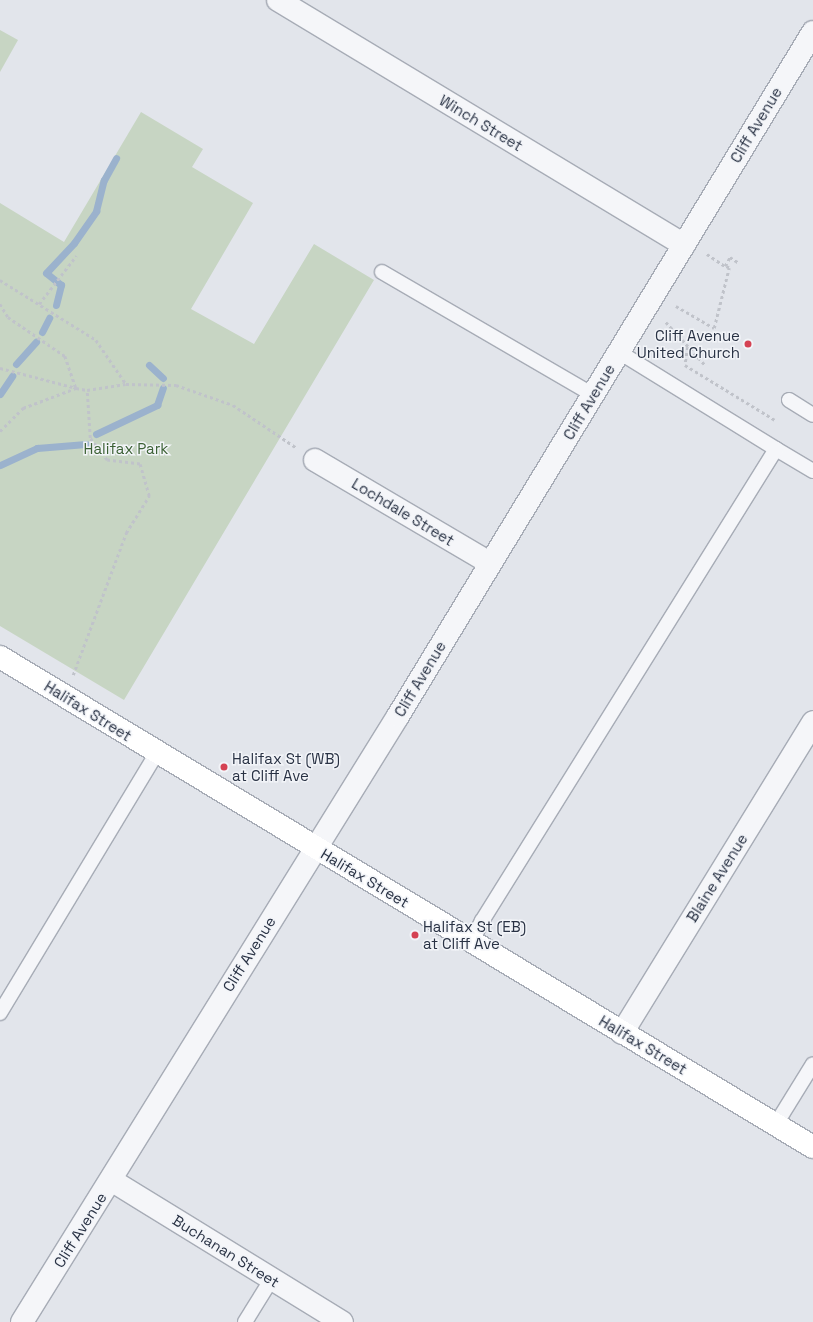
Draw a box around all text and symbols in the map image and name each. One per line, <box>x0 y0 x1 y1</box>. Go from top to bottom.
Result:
street label: Cliff Avenue <box>726 84 786 166</box>
street label: Winch Street <box>436 91 526 155</box>
place label: Cliff Avenue United Church <box>637 326 740 361</box>
marker: Cliff Avenue United Church <box>743 339 753 349</box>
street label: Cliff Avenue <box>559 361 619 443</box>
park label: Halifax Park <box>84 440 168 458</box>
street label: Lochdale Street <box>349 474 457 550</box>
street label: Cliff Avenue <box>390 638 450 720</box>
street label: Halifax Street <box>41 677 135 745</box>
place label: Halifax St (WB) at Cliff Ave <box>232 749 340 784</box>
marker: Halifax St (WB) at Cliff Ave <box>219 762 229 772</box>
street label: Blaine Avenue <box>683 830 751 926</box>
street label: Halifax Street <box>318 845 412 911</box>
street label: Cliff Avenue <box>219 913 279 995</box>
place label: Halifax St (EB) at Cliff Ave <box>423 917 526 952</box>
marker: Halifax St (EB) at Cliff Ave <box>410 930 420 940</box>
street label: Halifax Street <box>596 1012 690 1078</box>
street label: Cliff Avenue <box>50 1189 110 1271</box>
street label: Buchanan Street <box>169 1211 283 1291</box>

